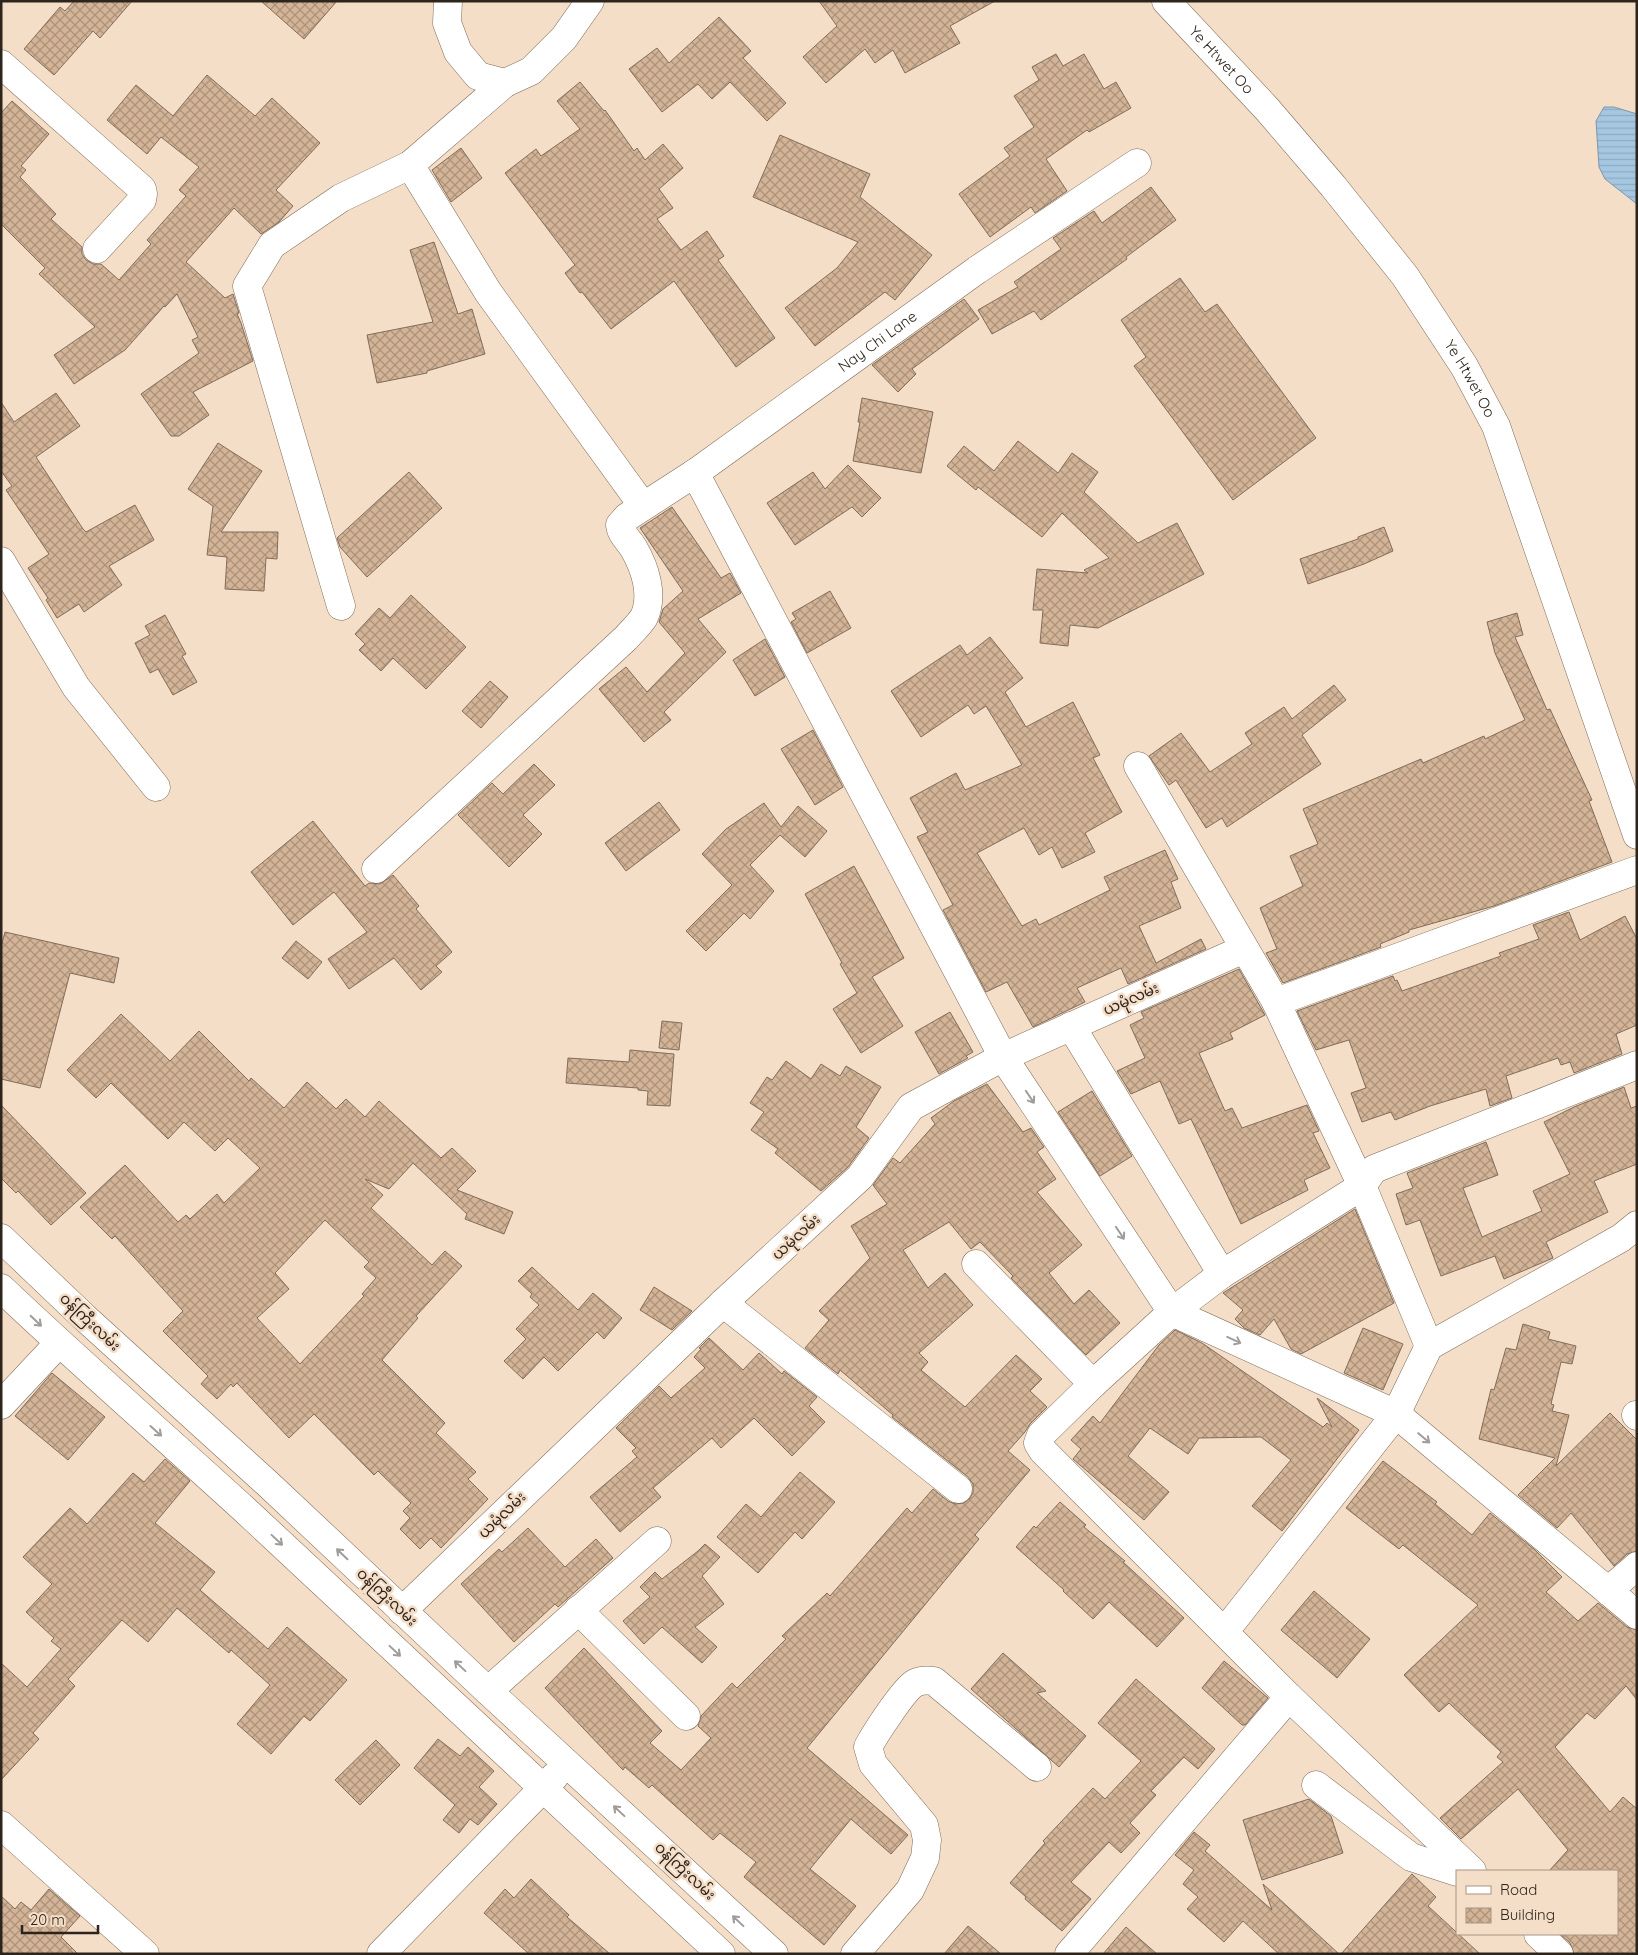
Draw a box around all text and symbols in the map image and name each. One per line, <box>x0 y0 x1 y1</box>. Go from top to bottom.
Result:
street label: Ye Htwet Oo <box>1185 22 1258 98</box>
street label: Nay Chi Lane <box>834 306 920 376</box>
street label: Ye Htwet Oo <box>1440 336 1500 421</box>
street label: ယမုံလမ်း <box>1100 978 1163 1022</box>
one-way arrow <box>1025 1090 1035 1104</box>
street label: ယမုံလမ်း <box>768 1209 826 1266</box>
one-way arrow <box>1115 1226 1125 1240</box>
street label: ဝန်ကြီးလမ်း <box>54 1289 125 1357</box>
one-way arrow <box>30 1315 43 1327</box>
one-way arrow <box>1226 1336 1241 1345</box>
one-way arrow <box>150 1425 163 1437</box>
one-way arrow <box>1417 1432 1430 1443</box>
street label: ယမုံလမ်း <box>474 1487 532 1544</box>
one-way arrow <box>270 1534 283 1546</box>
one-way arrow <box>336 1548 348 1560</box>
street label: ဝန်ကြီးလမ်း <box>351 1564 422 1632</box>
one-way arrow <box>389 1645 401 1657</box>
one-way arrow <box>454 1660 467 1671</box>
one-way arrow <box>612 1805 625 1817</box>
street label: ဝန်ကြီးလမ်း <box>649 1838 720 1906</box>
legend <box>1456 1870 1618 1935</box>
text: Road <box>1500 1880 1537 1899</box>
scale bar <box>22 1902 99 1934</box>
text: Building <box>1500 1905 1555 1924</box>
text: 20 m <box>30 1910 65 1929</box>
one-way arrow <box>732 1915 745 1927</box>

